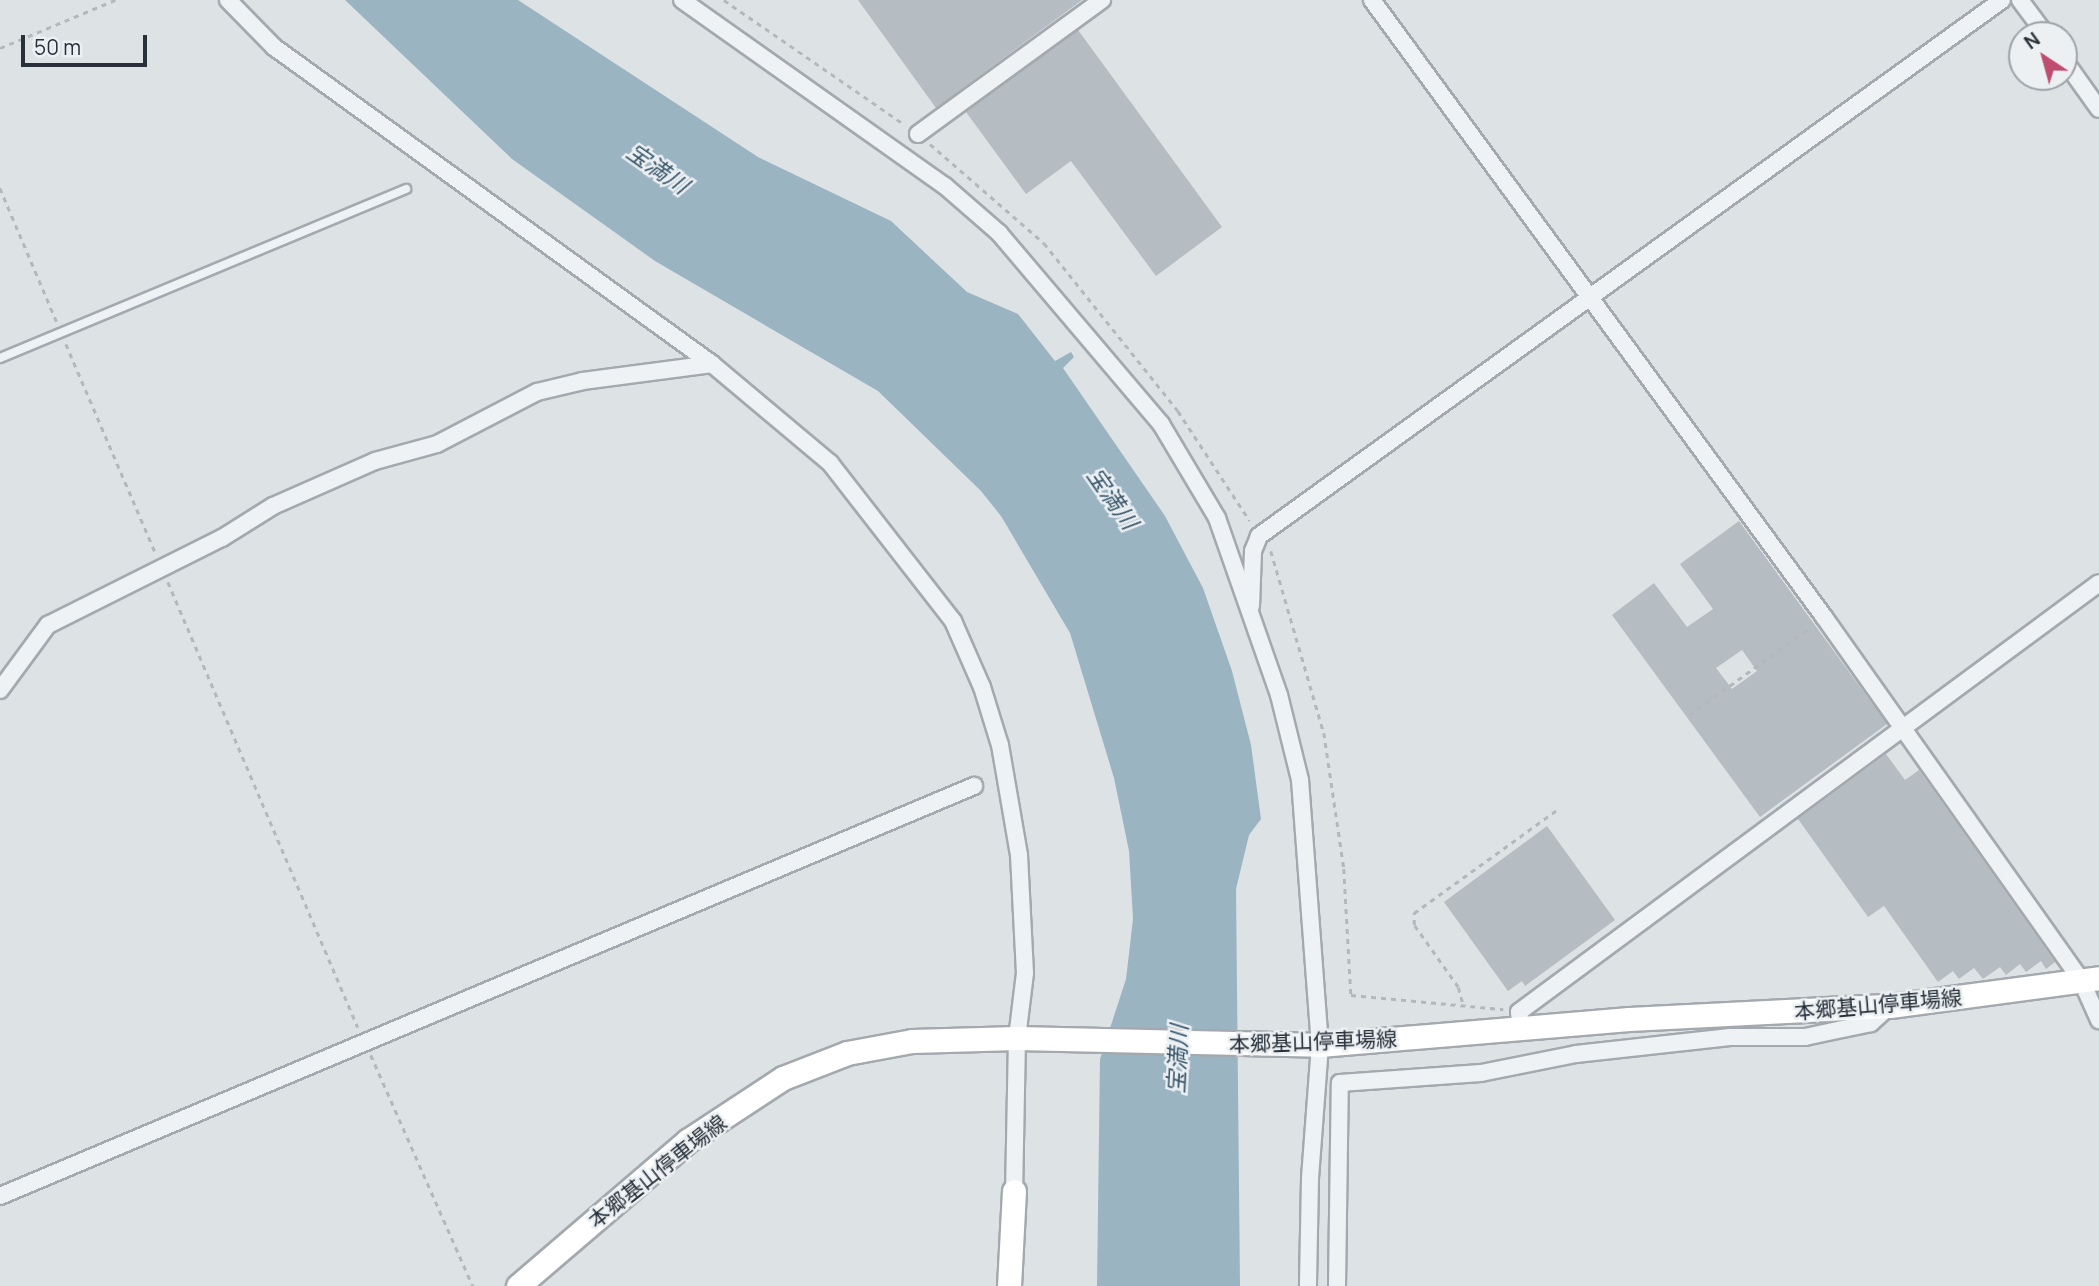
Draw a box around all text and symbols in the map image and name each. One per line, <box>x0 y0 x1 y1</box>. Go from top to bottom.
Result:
scale bar <box>24 21 150 65</box>
north arrow <box>2008 21 2078 91</box>
text: N <box>2019 26 2045 55</box>
text: 50 m <box>34 33 81 61</box>
water label: 宝満川 <box>622 137 694 199</box>
water label: 宝満川 <box>1082 462 1144 534</box>
street label: 本郷基山停車場線 <box>1793 984 1963 1024</box>
water label: 宝満川 <box>1161 1024 1193 1094</box>
street label: 本郷基山停車場線 <box>1229 1025 1397 1057</box>
street label: 本郷基山停車場線 <box>583 1109 731 1233</box>

